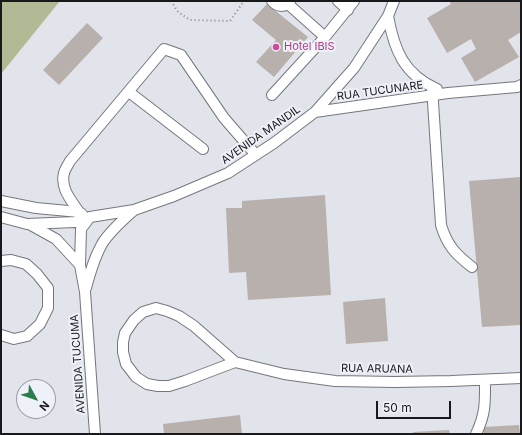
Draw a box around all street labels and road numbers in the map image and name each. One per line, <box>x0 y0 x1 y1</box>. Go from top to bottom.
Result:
street label: RUA TUCUNARE <box>336 78 424 104</box>
street label: AVENIDA MANDIL <box>219 103 303 167</box>
street label: AVENIDA TUCUMA <box>68 314 88 414</box>
street label: RUA ARUANA <box>341 362 413 376</box>

